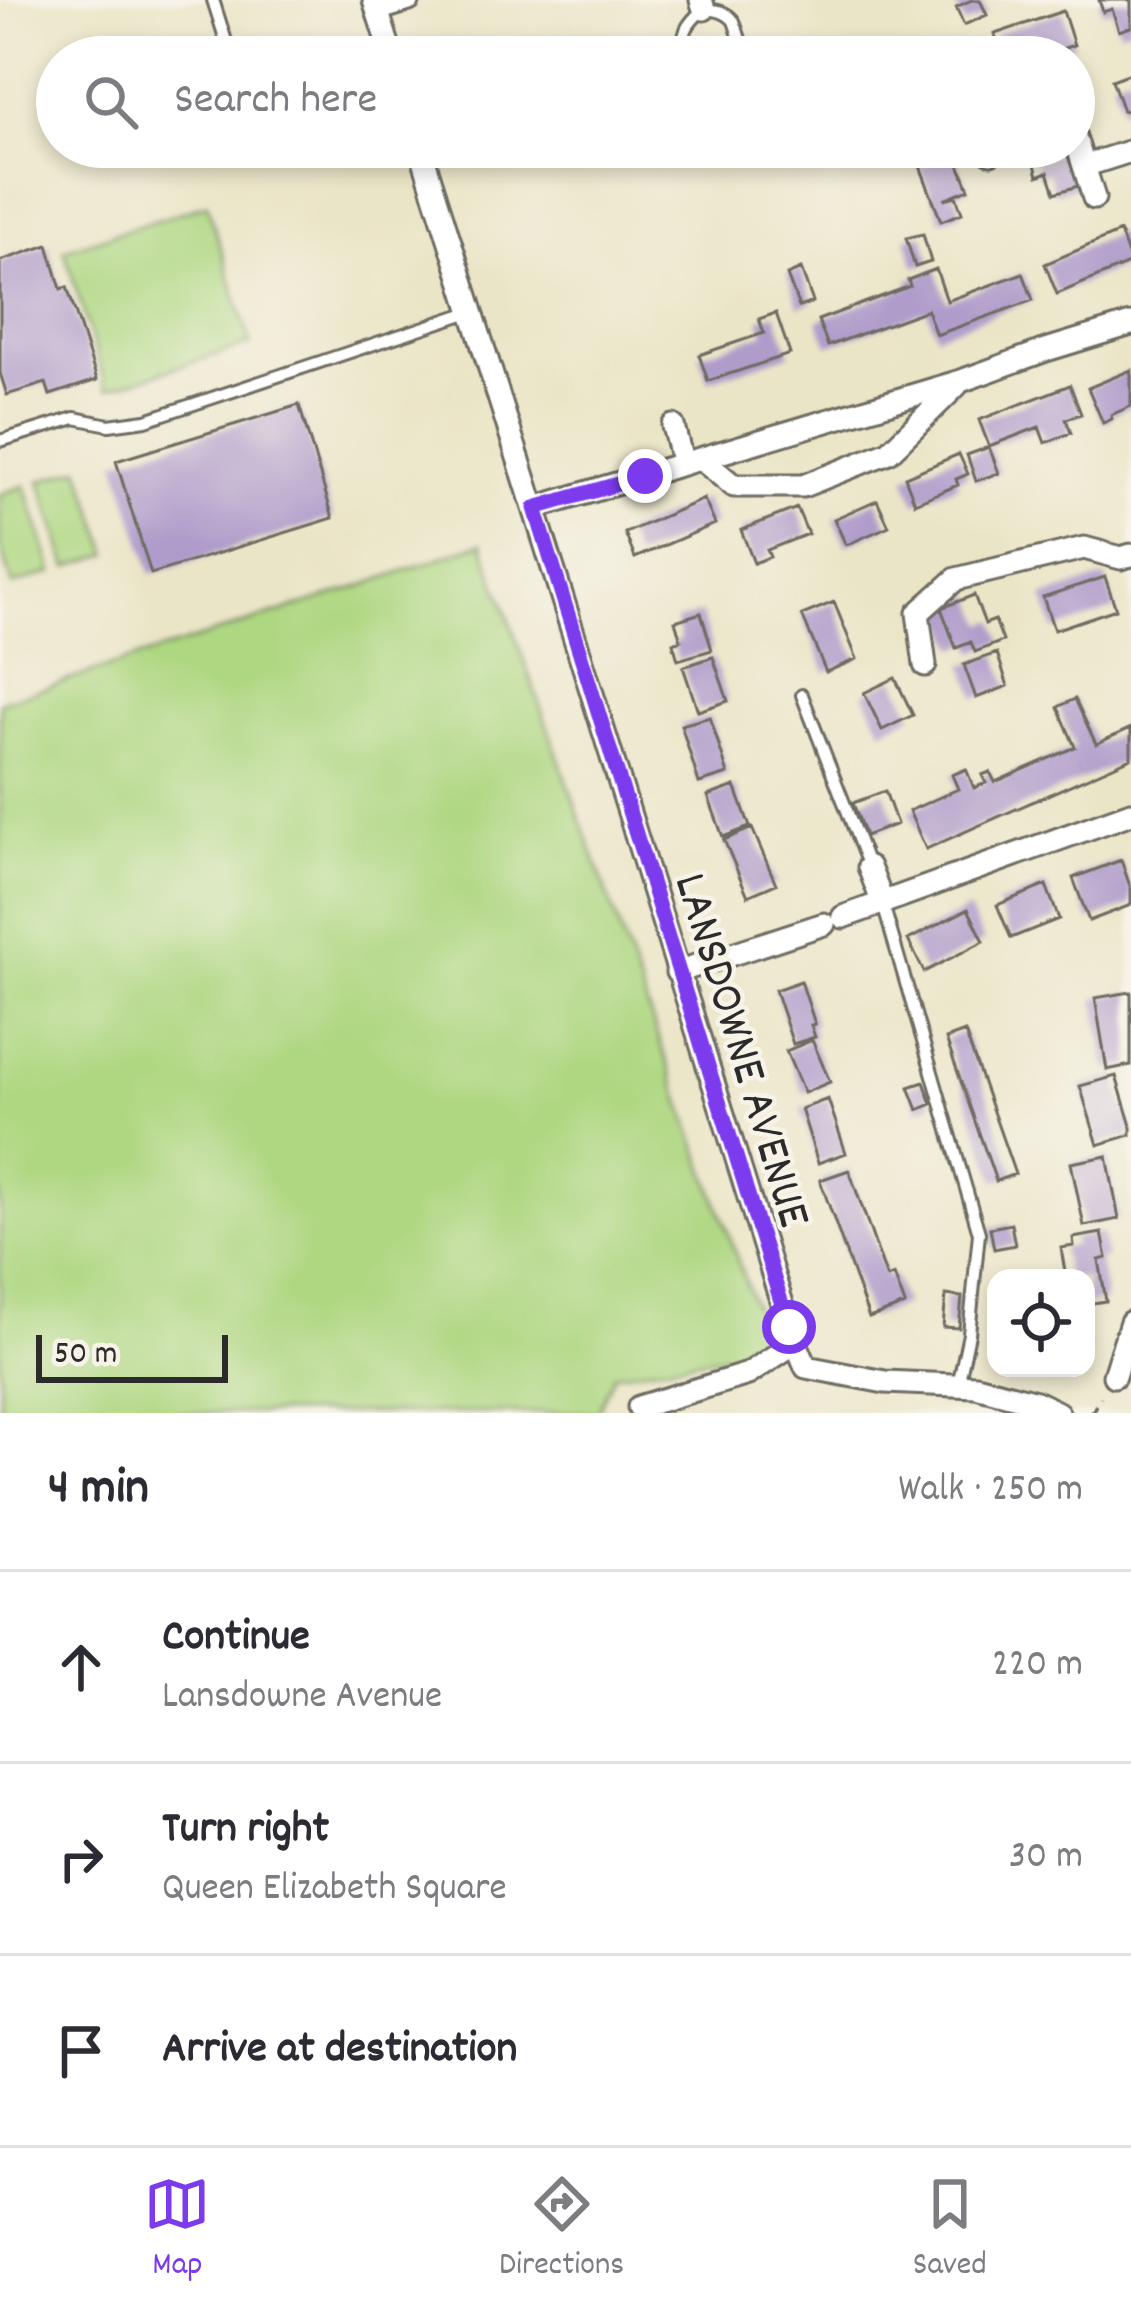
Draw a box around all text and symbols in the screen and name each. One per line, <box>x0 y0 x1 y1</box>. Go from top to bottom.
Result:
search box <box>36 36 1095 168</box>
icon: search <box>78 69 144 135</box>
text: Search here <box>174 70 377 134</box>
route end <box>618 449 672 503</box>
street label: LANSDOWNE AVENUE <box>652 866 826 1237</box>
map controls <box>987 1269 1095 1377</box>
button: locate <box>987 1269 1095 1377</box>
route start <box>762 1300 816 1354</box>
scale bar <box>36 1329 228 1382</box>
text: 50 m <box>54 1332 118 1379</box>
text: 4 min <box>48 1455 149 1527</box>
text: Walk · 250 m <box>898 1464 1083 1519</box>
text: Continue <box>162 1607 310 1671</box>
icon: ahead <box>48 1634 114 1700</box>
text: 220 m <box>992 1639 1083 1694</box>
text: Lansdowne Avenue <box>162 1671 442 1726</box>
text: Turn right <box>162 1799 329 1863</box>
icon: right <box>48 1826 114 1892</box>
text: 30 m <box>1009 1831 1083 1886</box>
text: Queen Elizabeth Square <box>162 1863 507 1918</box>
icon: arrive <box>48 2018 114 2084</box>
text: Arrive at destination <box>162 2019 517 2083</box>
tab: Map <box>144 2171 210 2290</box>
tab: Directions <box>499 2171 624 2290</box>
tab: Saved <box>913 2171 987 2290</box>

